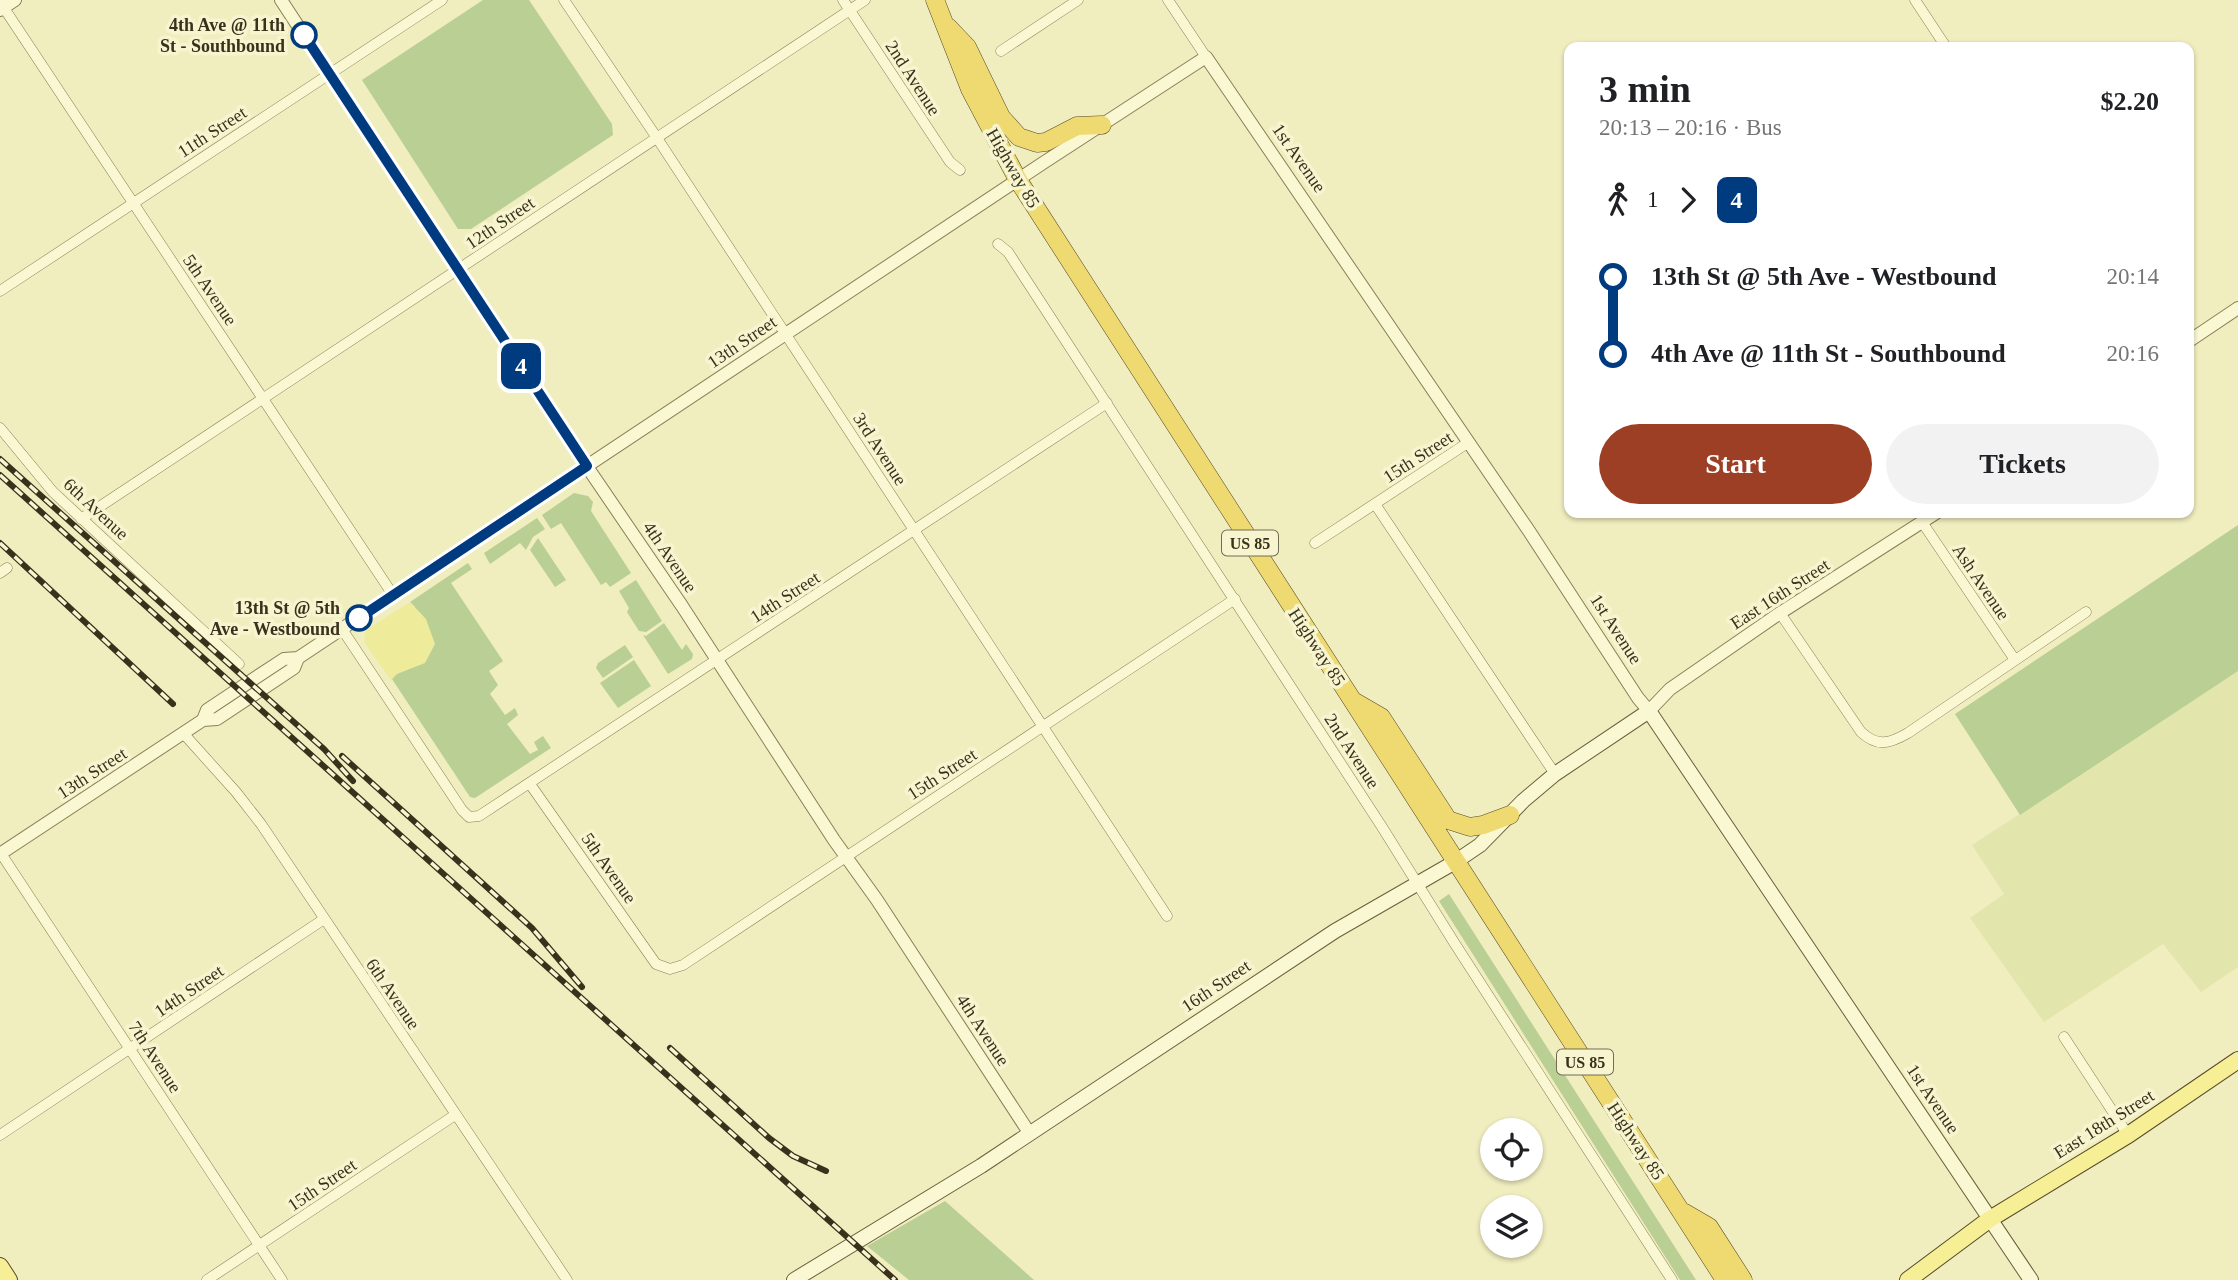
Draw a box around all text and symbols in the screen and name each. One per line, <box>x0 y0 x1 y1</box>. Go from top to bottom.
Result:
place label: 4th Ave @ 11th St - Southbound <box>160 15 285 56</box>
marker: 4th Ave @ 11th St - Southbound <box>291 22 317 48</box>
street label: 2nd Avenue <box>881 37 945 119</box>
text: 3 min <box>1599 68 1691 110</box>
text: $2.20 <box>2101 87 2159 116</box>
street label: 11th Street <box>174 102 250 162</box>
text: 20:13 – 20:16 · Bus <box>1599 115 1782 140</box>
street label: 1st Avenue <box>1268 120 1330 196</box>
street label: Highway 85 <box>982 125 1044 211</box>
icon: walk <box>1599 181 1637 219</box>
icon: forward <box>1669 181 1707 219</box>
text: 1 <box>1647 187 1659 212</box>
text: 4 <box>1731 187 1743 213</box>
street label: 12th Street <box>462 193 538 253</box>
street label: 5th Avenue <box>179 251 241 329</box>
text: 13th St @ 5th Ave - Westbound <box>1651 262 1996 291</box>
text: 20:14 <box>2107 264 2159 289</box>
street label: 13th Street <box>704 312 780 372</box>
text: 4th Ave @ 11th St - Southbound <box>1651 339 2006 368</box>
text: 20:16 <box>2107 341 2159 366</box>
line badge: 4 <box>498 343 544 389</box>
text: 4 <box>515 353 527 379</box>
street label: 3rd Avenue <box>849 409 911 489</box>
button: Start <box>1599 424 1872 504</box>
button: Tickets <box>1886 424 2159 504</box>
street label: 15th Street <box>1380 427 1456 487</box>
street label: 6th Avenue <box>60 474 132 544</box>
street label: 4th Avenue <box>639 518 701 596</box>
road number: US 85 <box>1222 530 1278 556</box>
street label: Ash Avenue <box>1948 540 2014 624</box>
street label: East 16th Street <box>1727 555 1833 633</box>
street label: 14th Street <box>747 567 823 627</box>
street label: 1st Avenue <box>1586 590 1646 668</box>
place label: 13th St @ 5th Ave - Westbound <box>210 598 340 639</box>
street label: Highway 85 <box>1285 604 1349 690</box>
marker: 13th St @ 5th Ave - Westbound <box>346 605 372 631</box>
street label: 2nd Avenue <box>1320 710 1384 792</box>
street label: 13th Street <box>54 743 130 803</box>
street label: 15th Street <box>904 744 980 804</box>
street label: 5th Avenue <box>578 829 640 907</box>
street label: 6th Avenue <box>362 955 424 1033</box>
street label: 16th Street <box>1178 956 1254 1016</box>
street label: 14th Street <box>151 961 227 1021</box>
street label: 4th Avenue <box>953 991 1013 1069</box>
street label: 7th Avenue <box>125 1018 185 1096</box>
road number: US 85 <box>1557 1050 1613 1074</box>
street label: 1st Avenue <box>1903 1061 1963 1137</box>
street label: East 18th Street <box>2050 1085 2158 1163</box>
street label: Highway 85 <box>1604 1098 1668 1184</box>
map controls <box>1480 1118 1543 1258</box>
button: locate <box>1480 1118 1543 1181</box>
street label: 15th Street <box>284 1155 360 1215</box>
button: layers <box>1480 1195 1543 1258</box>

